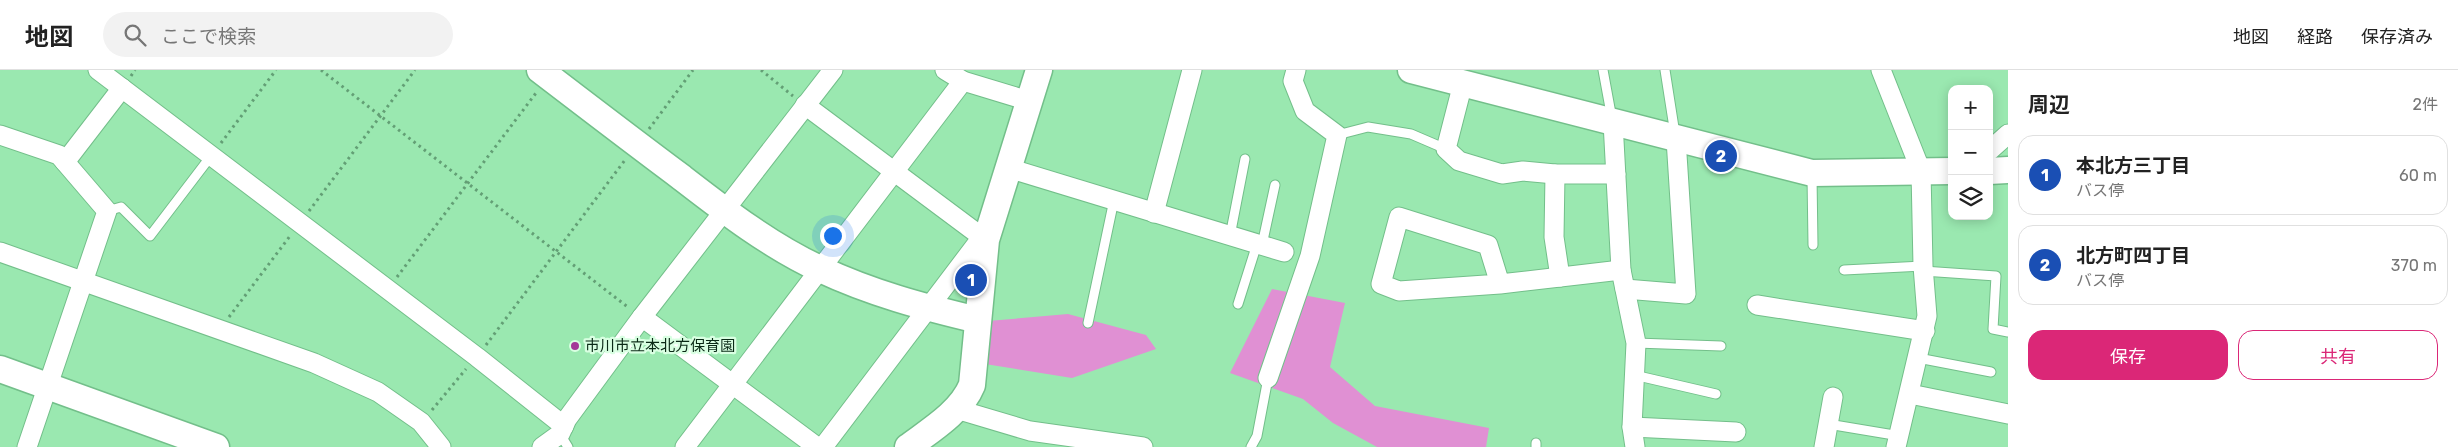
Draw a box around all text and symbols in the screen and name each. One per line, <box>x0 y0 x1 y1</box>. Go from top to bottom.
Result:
search box <box>103 12 453 57</box>
icon: search <box>121 21 149 49</box>
text: 地図 <box>25 23 73 51</box>
text: ここで検索 <box>161 25 256 48</box>
text: 地図 <box>2233 26 2269 48</box>
text: 経路 <box>2297 26 2333 48</box>
text: 保存済み <box>2361 26 2433 48</box>
map controls <box>1948 85 1993 220</box>
button: + <box>1948 85 1993 130</box>
text: 周辺 <box>2028 92 2070 117</box>
text: 2件 <box>2413 95 2438 114</box>
button: − <box>1948 130 1993 175</box>
pin: 2 <box>1705 137 1737 175</box>
text: 本北方三丁目 <box>2076 154 2190 177</box>
text: 1 <box>2041 166 2049 185</box>
text: 60 m <box>2399 166 2437 185</box>
button: layers <box>1948 175 1993 220</box>
text: バス停 <box>2076 181 2124 200</box>
your location <box>820 223 846 249</box>
text: 北方町四丁目 <box>2076 244 2190 267</box>
text: 2 <box>2040 256 2050 275</box>
text: 370 m <box>2391 256 2437 275</box>
pin: 1 <box>955 261 987 299</box>
text: バス停 <box>2076 271 2124 290</box>
button: 保存 <box>2028 330 2228 380</box>
button: 共有 <box>2238 330 2438 380</box>
place label: 市川市立本北方保育園 <box>585 337 735 355</box>
marker: 市川市立本北方保育園 <box>569 340 581 352</box>

